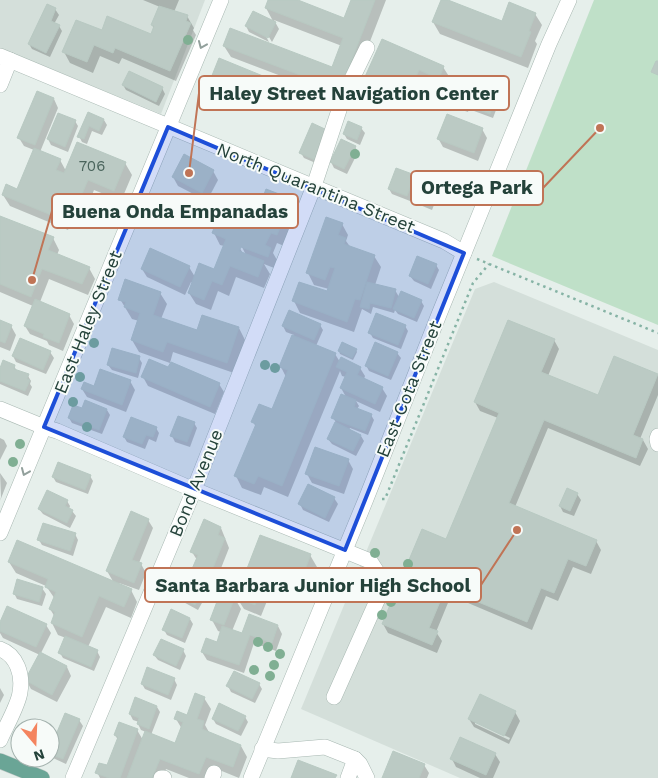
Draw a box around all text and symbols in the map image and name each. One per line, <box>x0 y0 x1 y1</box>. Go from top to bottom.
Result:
one-way arrow <box>197 40 208 49</box>
callout: Haley Street Navigation Center <box>199 76 509 110</box>
text: Haley Street Navigation Center <box>209 82 500 105</box>
street label: North Quarantina Street <box>214 138 419 237</box>
house number: 706 <box>79 157 105 175</box>
callout: Ortega Park <box>411 171 543 205</box>
text: Ortega Park <box>421 176 533 199</box>
callout: Buena Onda Empanadas <box>52 194 298 228</box>
text: Buena Onda Empanadas <box>62 200 288 223</box>
street label: East Haley Street <box>49 247 126 397</box>
street label: East Cota Street <box>372 317 446 460</box>
street label: Bond Avenue <box>164 426 227 540</box>
one-way arrow <box>21 468 31 476</box>
callout: Santa Barbara Junior High School <box>145 568 481 602</box>
text: Santa Barbara Junior High School <box>155 574 471 597</box>
north arrow <box>10 718 60 768</box>
text: N <box>32 746 47 765</box>

